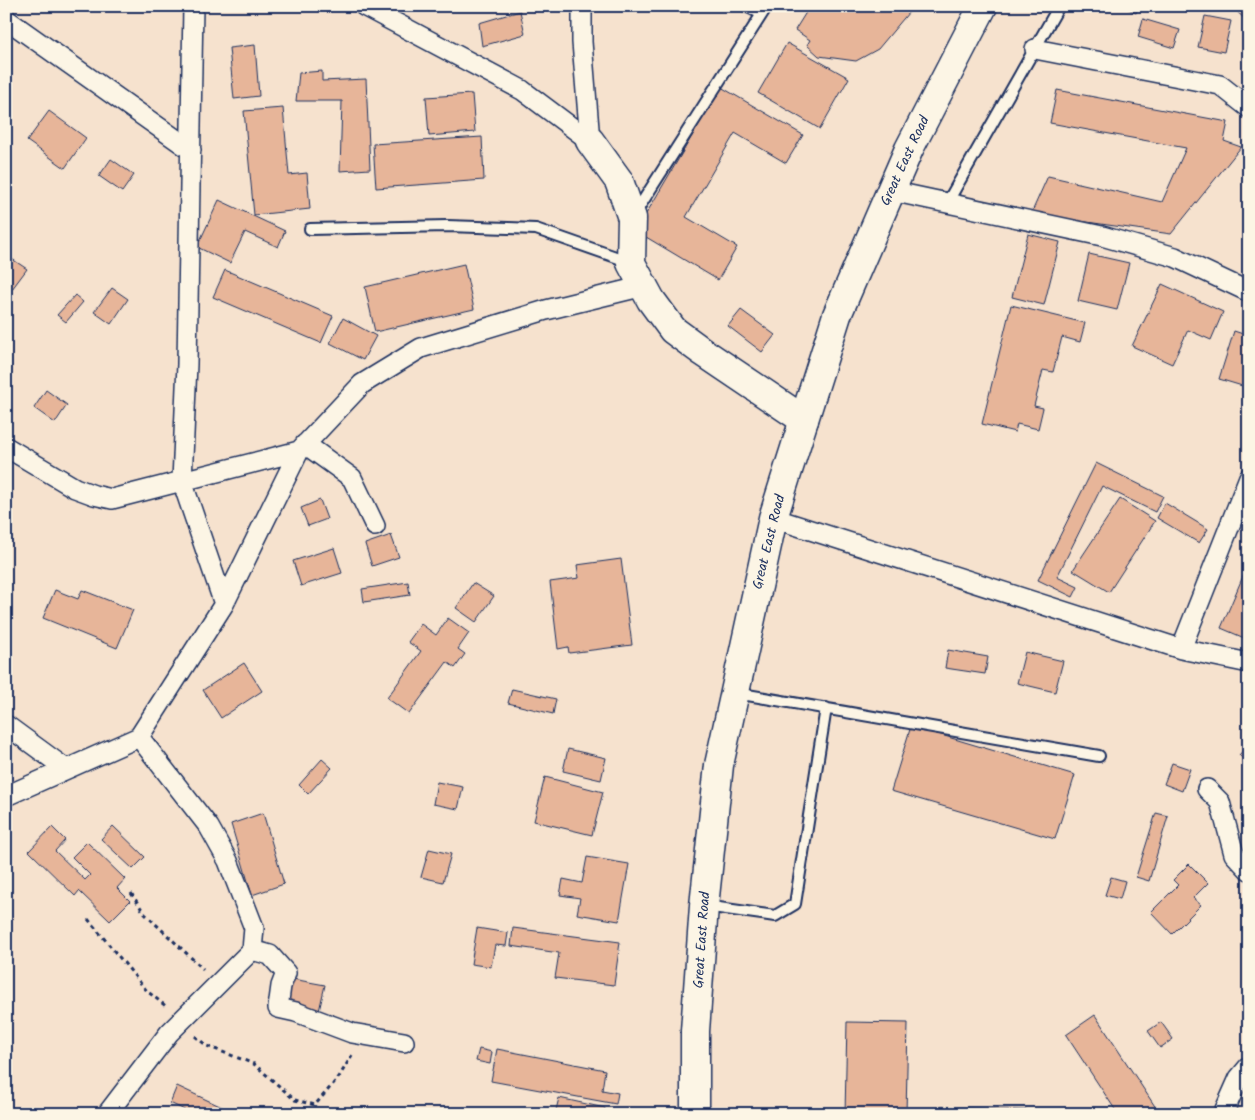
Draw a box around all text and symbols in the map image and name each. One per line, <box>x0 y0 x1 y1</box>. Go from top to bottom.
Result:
street label: Great East Road <box>875 112 936 210</box>
street label: Great East Road <box>747 491 792 592</box>
street label: Great East Road <box>688 890 716 989</box>

